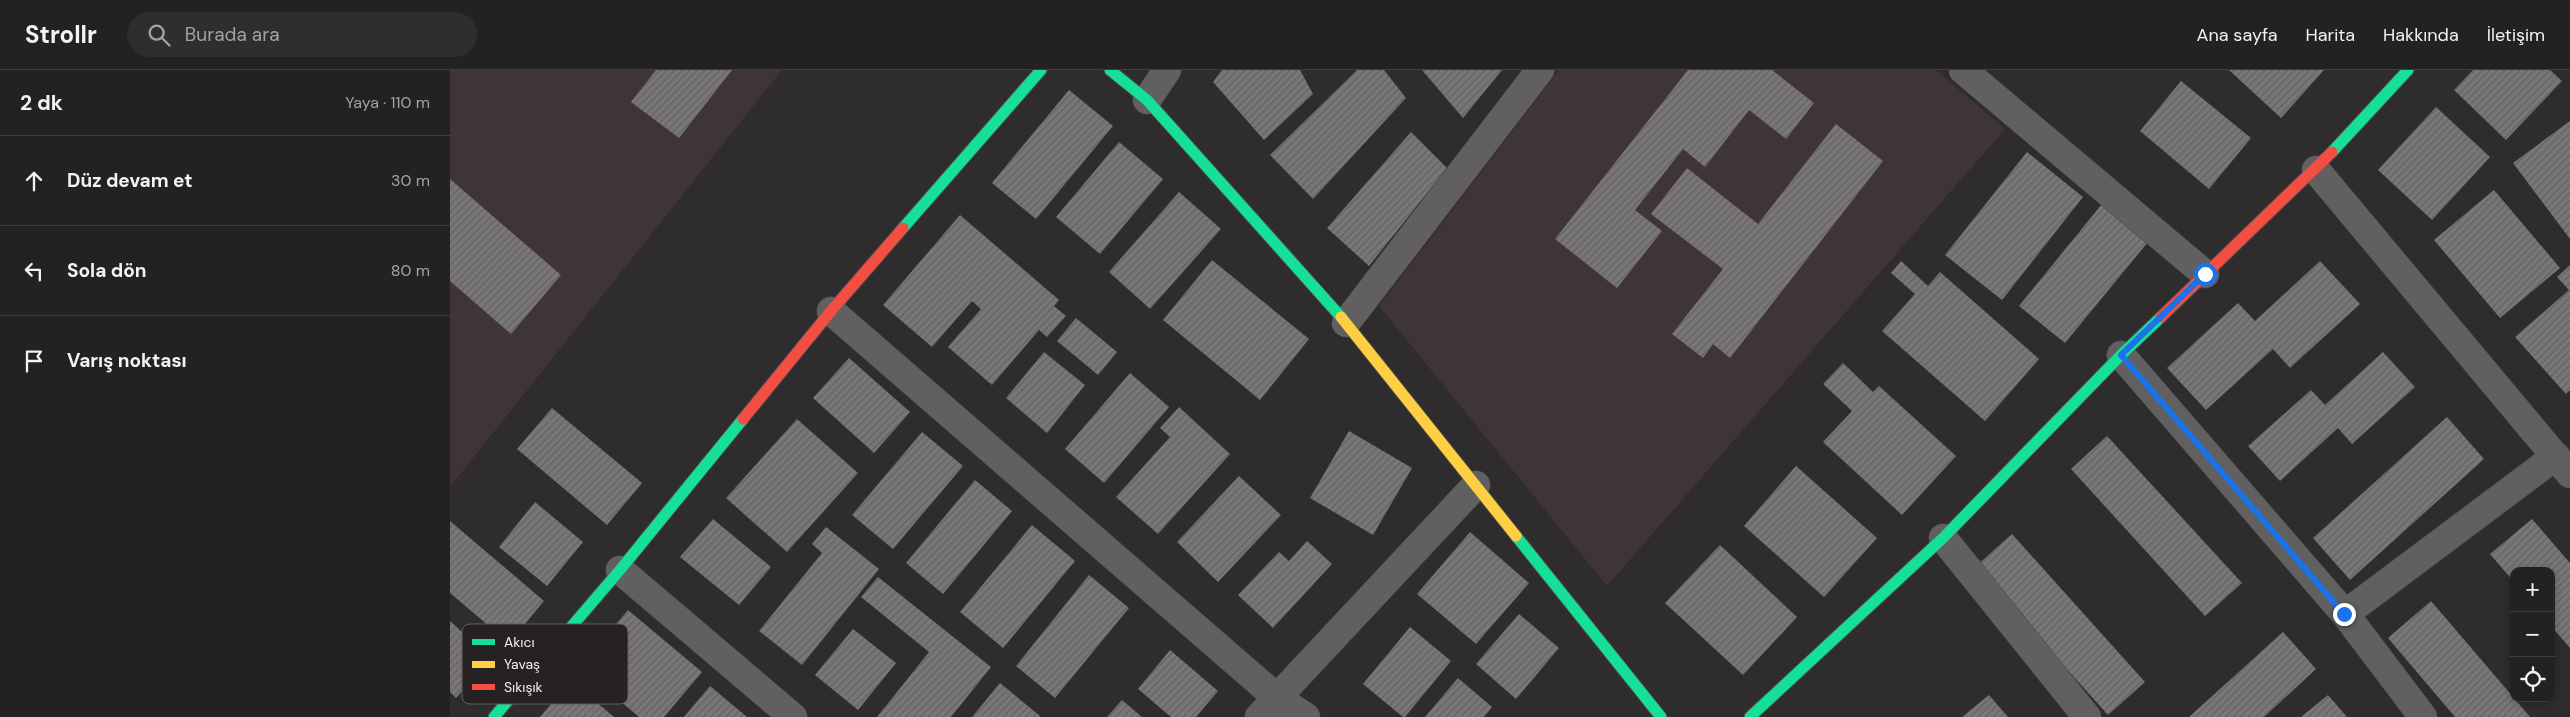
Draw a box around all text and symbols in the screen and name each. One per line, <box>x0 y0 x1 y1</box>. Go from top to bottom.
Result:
search box <box>127 12 477 57</box>
text: Strollr <box>25 19 97 50</box>
icon: search <box>145 21 173 49</box>
text: Burada ara <box>185 22 280 47</box>
text: Ana sayfa <box>2197 23 2277 47</box>
text: Harita <box>2305 23 2355 47</box>
text: Hakkında <box>2383 23 2459 47</box>
text: İletişim <box>2487 23 2545 47</box>
text: 2 dk <box>20 89 63 117</box>
text: Yaya · 110 m <box>345 92 430 113</box>
icon: ahead <box>20 167 48 195</box>
text: Düz devam et <box>67 168 193 193</box>
text: 30 m <box>391 170 430 191</box>
icon: left <box>20 257 48 285</box>
text: Sola dön <box>67 258 147 283</box>
text: 80 m <box>391 260 430 281</box>
route start <box>2194 263 2217 286</box>
icon: arrive <box>20 347 48 375</box>
text: Varış noktası <box>67 348 187 373</box>
map controls <box>2510 567 2555 702</box>
button: + <box>2510 567 2555 612</box>
route end <box>2333 603 2356 626</box>
button: − <box>2510 612 2555 657</box>
legend <box>462 624 628 704</box>
text: Akıcı <box>504 633 535 651</box>
text: Yavaş <box>504 655 540 673</box>
button: locate <box>2510 657 2555 702</box>
text: Sıkışık <box>504 678 543 696</box>

